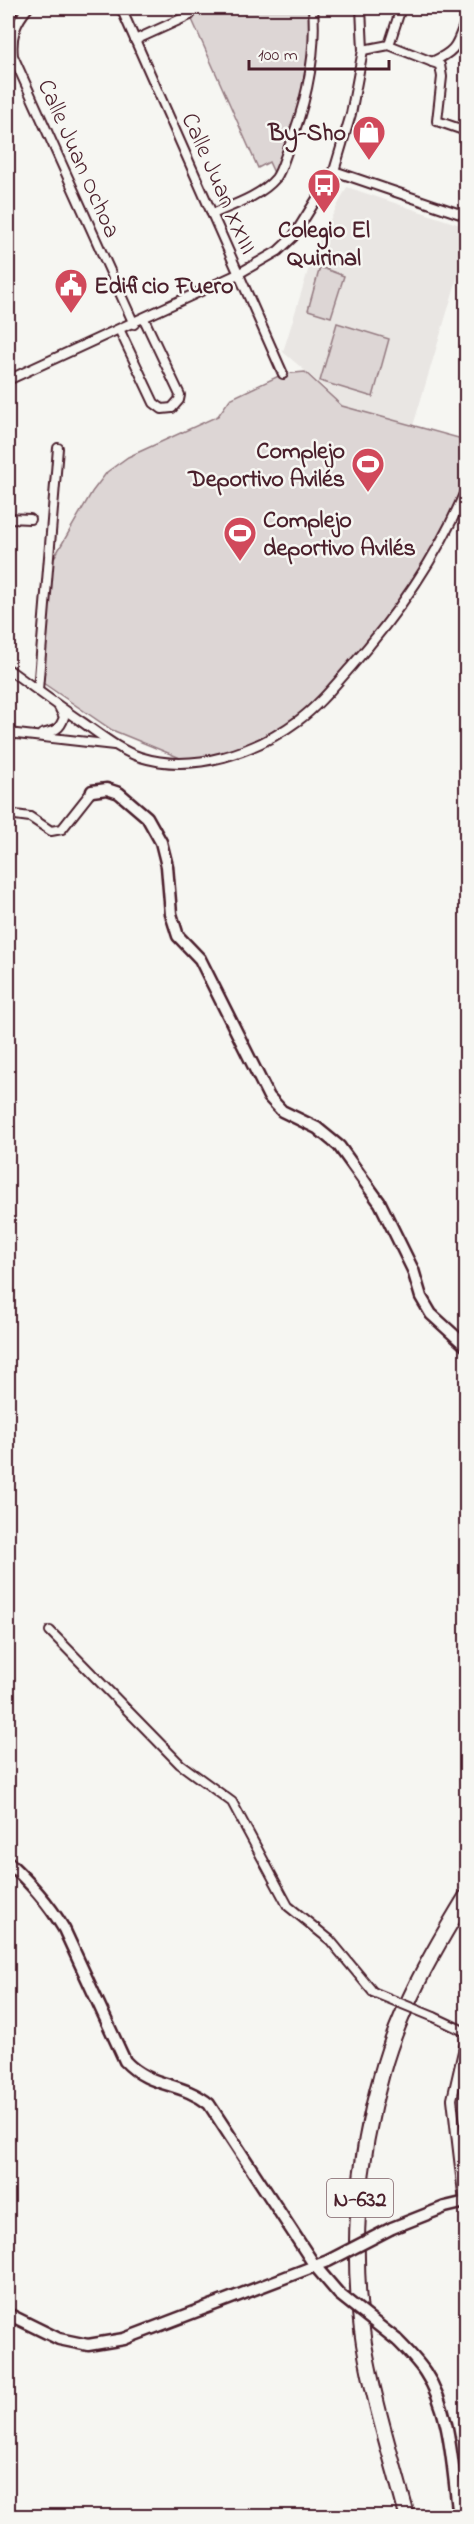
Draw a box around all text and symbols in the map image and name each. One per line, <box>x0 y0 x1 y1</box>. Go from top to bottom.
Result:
scale bar <box>249 33 388 71</box>
text: 100 m <box>258 43 298 69</box>
street label: Calle Juan Ochoa <box>27 74 128 244</box>
street label: Calle Juan XXIII <box>171 108 265 260</box>
shop icon: By-Sho <box>351 114 387 161</box>
place label: By-Sho <box>267 117 346 153</box>
bus stop icon: Colegio El Quirinal <box>306 167 342 214</box>
place label: Colegio El Quirinal <box>278 214 370 277</box>
public building icon: Edificio Fuero <box>53 267 89 314</box>
place label: Edificio Fuero <box>94 270 233 305</box>
place label: Complejo Deportivo Avilés <box>187 435 345 498</box>
sports icon: Complejo Deportivo Avilés <box>350 446 386 493</box>
place label: Complejo deportivo Avilés <box>263 504 416 567</box>
sports icon: Complejo deportivo Avilés <box>222 515 258 562</box>
road number: N-632 <box>327 2179 393 2217</box>

